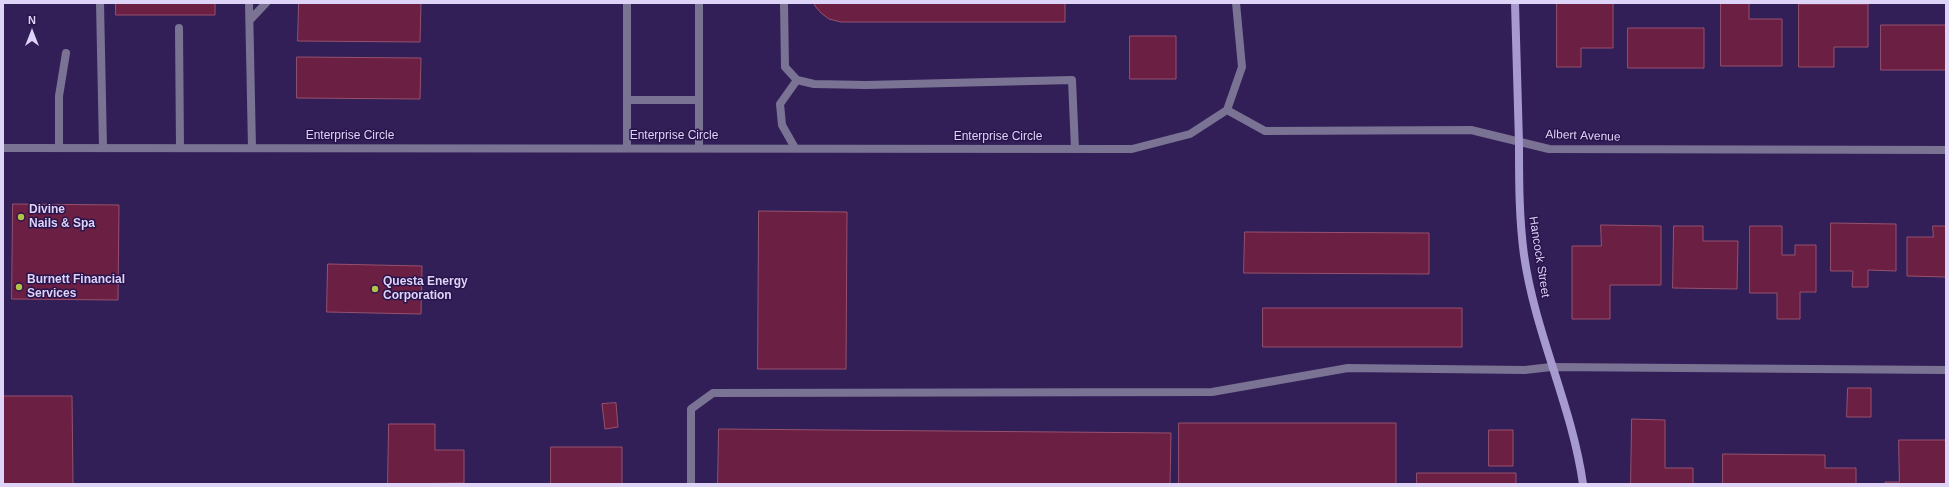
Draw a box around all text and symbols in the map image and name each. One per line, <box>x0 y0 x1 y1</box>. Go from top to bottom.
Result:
north arrow <box>12 12 52 52</box>
text: N <box>28 14 36 26</box>
street label: Albert Avenue <box>1545 127 1621 145</box>
street label: Enterprise Circle <box>306 129 394 143</box>
street label: Enterprise Circle <box>630 129 718 143</box>
street label: Enterprise Circle <box>954 130 1042 144</box>
place label: Divine Nails & Spa <box>29 203 95 231</box>
marker: Divine Nails & Spa <box>16 212 26 222</box>
street label: Hancock Street <box>1525 215 1553 299</box>
place label: Burnett Financial Services <box>27 273 125 301</box>
place label: Questa Energy Corporation <box>383 275 468 303</box>
marker: Burnett Financial Services <box>14 282 24 292</box>
marker: Questa Energy Corporation <box>370 284 380 294</box>

